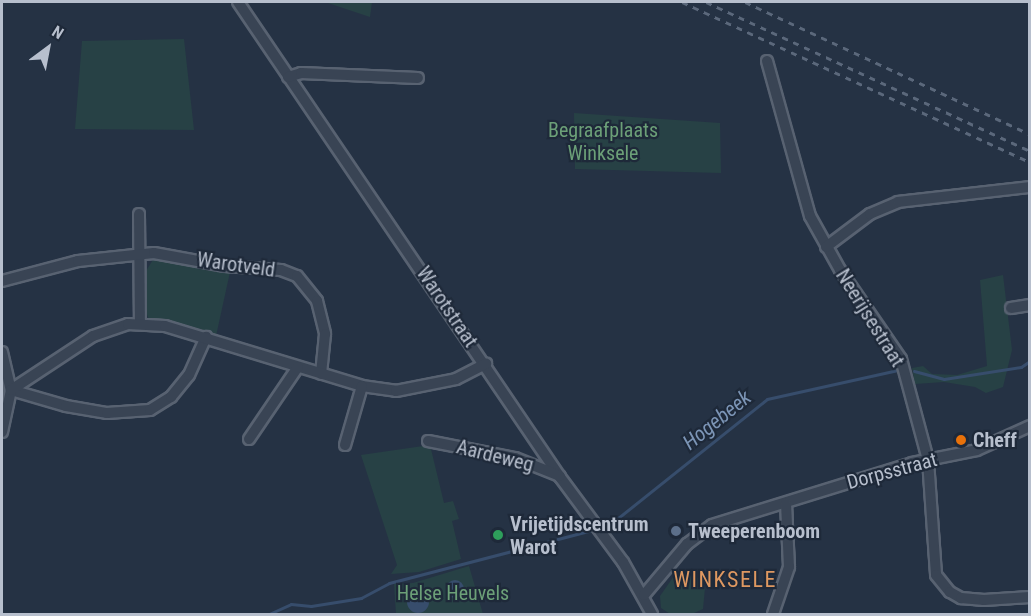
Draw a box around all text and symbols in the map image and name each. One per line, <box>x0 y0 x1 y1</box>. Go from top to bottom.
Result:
north arrow <box>18 18 78 78</box>
text: N <box>49 22 67 43</box>
park label: Begraafplaats Winksele <box>548 119 658 166</box>
street label: Warotveld <box>195 248 277 282</box>
street label: Warotstraat <box>411 262 483 352</box>
street label: Neerijsestraat <box>831 265 909 371</box>
water label: Hogebeek <box>678 385 756 455</box>
place label: Cheff <box>973 428 1017 452</box>
marker: Cheff <box>954 433 968 447</box>
street label: Aardeweg <box>454 435 536 477</box>
street label: Dorpsstraat <box>844 447 940 495</box>
place label: Vrijetijdscentrum Warot <box>510 512 648 559</box>
place label: Tweeperenboom <box>688 519 820 543</box>
marker: Tweeperenboom <box>669 524 683 538</box>
marker: Vrijetijdscentrum Warot <box>491 528 505 542</box>
district label: WINKSELE <box>673 567 777 593</box>
park label: Helse Heuvels <box>397 581 509 605</box>

